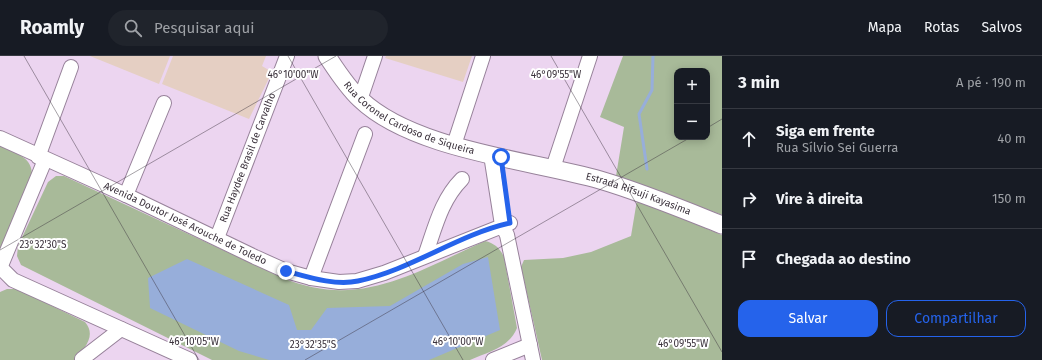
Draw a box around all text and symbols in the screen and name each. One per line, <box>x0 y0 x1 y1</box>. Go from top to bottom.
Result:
search box <box>108 10 388 46</box>
text: Roamly <box>20 16 84 39</box>
icon: search <box>122 17 144 39</box>
text: Pesquisar aqui <box>154 19 254 37</box>
text: Mapa <box>868 19 902 36</box>
text: Rotas <box>924 19 959 36</box>
text: Salvos <box>981 19 1022 36</box>
map controls <box>674 68 710 140</box>
button: + <box>674 68 710 104</box>
text: 46°10'00"W <box>268 69 319 81</box>
text: 46°09'55"W <box>531 69 582 81</box>
text: 3 min <box>738 72 780 93</box>
text: A pé · 190 m <box>956 75 1026 90</box>
street label: Rua Coronel Cardoso de Siqueira <box>341 79 476 157</box>
street label: Rua Haydee Brasil de Carvalho <box>217 91 278 224</box>
button: − <box>674 104 710 140</box>
text: Siga em frente <box>776 122 875 140</box>
icon: ahead <box>738 128 760 150</box>
text: 40 m <box>997 131 1026 146</box>
text: Rua Sílvio Sei Guerra <box>776 140 898 155</box>
route start <box>492 148 510 166</box>
street label: Estrada Rifsuji Kayasima <box>585 170 693 218</box>
street label: Avenida Doutor José Arouche de Toledo <box>102 180 269 268</box>
icon: right <box>738 188 760 210</box>
text: Vire à direita <box>776 190 863 208</box>
text: 150 m <box>992 191 1026 206</box>
text: 23°32'30"S <box>19 239 67 251</box>
icon: arrive <box>738 248 760 270</box>
text: Chegada ao destino <box>776 250 911 268</box>
route end <box>277 262 295 280</box>
button: Salvar <box>738 300 878 337</box>
button: Compartilhar <box>886 300 1026 337</box>
text: 46°10'05"W <box>169 336 220 348</box>
text: 46°10'00"W <box>433 336 484 348</box>
text: 46°09'55"W <box>658 338 709 350</box>
text: 23°32'35"S <box>290 339 337 351</box>

